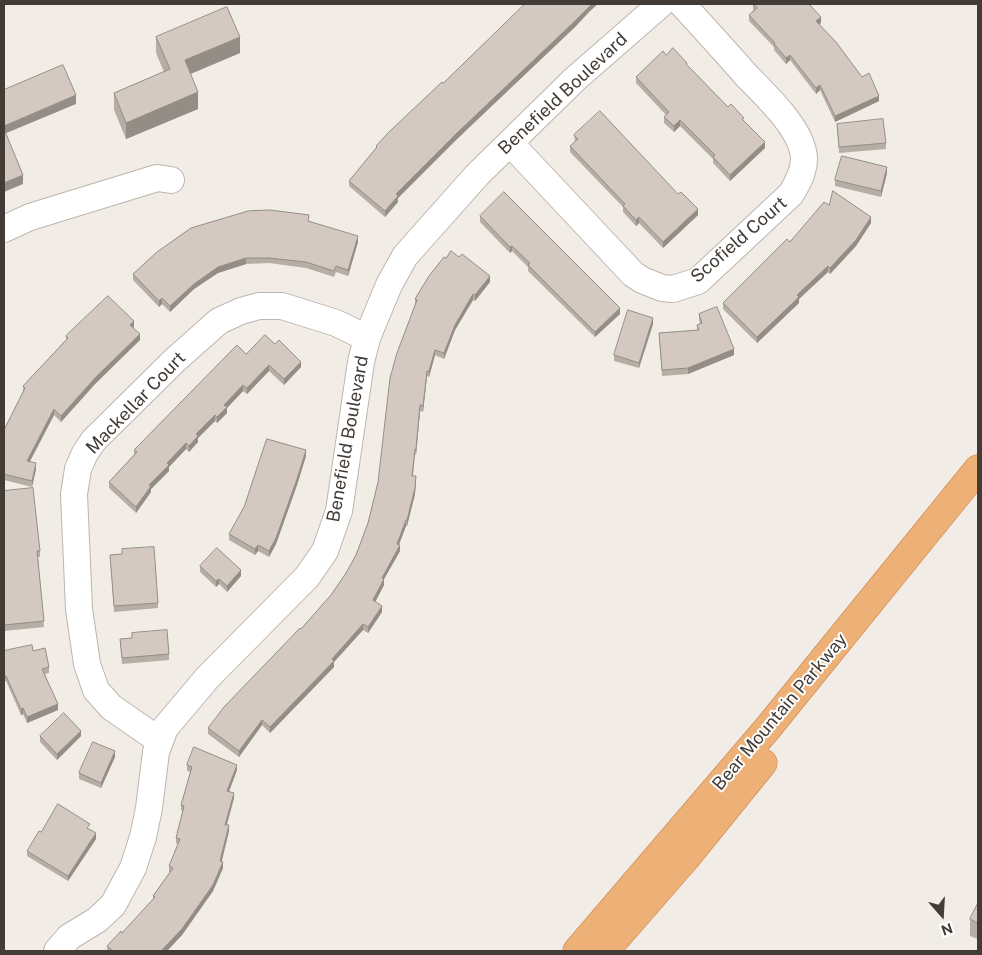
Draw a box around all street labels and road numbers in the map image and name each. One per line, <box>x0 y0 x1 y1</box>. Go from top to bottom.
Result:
street label: Benefield Boulevard <box>494 29 632 159</box>
street label: Scofield Court <box>687 192 791 288</box>
street label: Mackellar Court <box>82 347 190 459</box>
street label: Benefield Boulevard <box>323 354 373 524</box>
street label: Bear Mountain Parkway <box>708 629 852 795</box>

